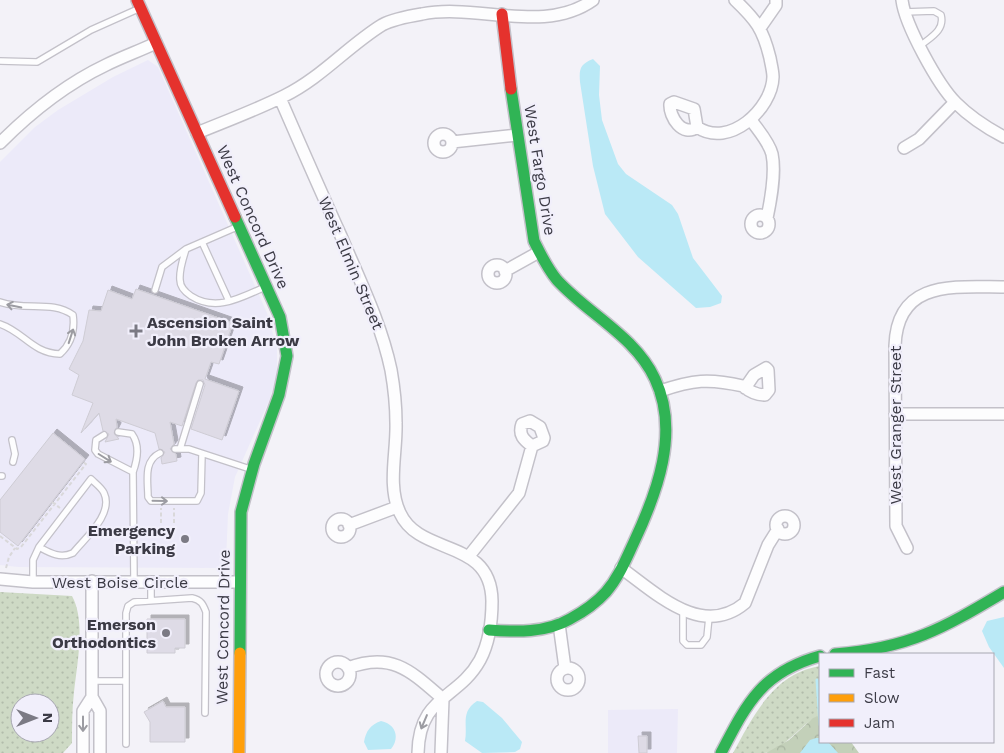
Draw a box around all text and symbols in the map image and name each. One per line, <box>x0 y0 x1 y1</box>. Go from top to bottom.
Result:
street label: West Fargo Drive <box>520 103 560 237</box>
street label: West Concord Drive <box>213 142 293 292</box>
street label: West Elmin Street <box>314 194 388 333</box>
one-way arrow <box>7 301 23 310</box>
place label: Ascension Saint John Broken Arrow <box>147 313 300 350</box>
marker: Ascension Saint John Broken Arrow <box>129 324 143 338</box>
one-way arrow <box>67 328 77 344</box>
street label: West Granger Street <box>886 345 905 505</box>
one-way arrow <box>97 454 111 464</box>
one-way arrow <box>151 496 167 506</box>
place label: Emergency Parking <box>88 521 176 558</box>
marker: Emergency Parking <box>179 533 191 545</box>
street label: West Concord Drive <box>212 549 234 705</box>
street label: West Boise Circle <box>52 573 188 592</box>
place label: Emerson Orthodontics <box>52 615 156 652</box>
marker: Emerson Orthodontics <box>160 627 172 639</box>
legend <box>819 653 994 743</box>
text: Fast <box>864 664 896 682</box>
text: Slow <box>864 689 900 707</box>
north arrow <box>10 693 60 743</box>
text: N <box>40 713 56 723</box>
one-way arrow <box>418 714 428 729</box>
text: Jam <box>864 714 895 732</box>
one-way arrow <box>78 715 88 731</box>

